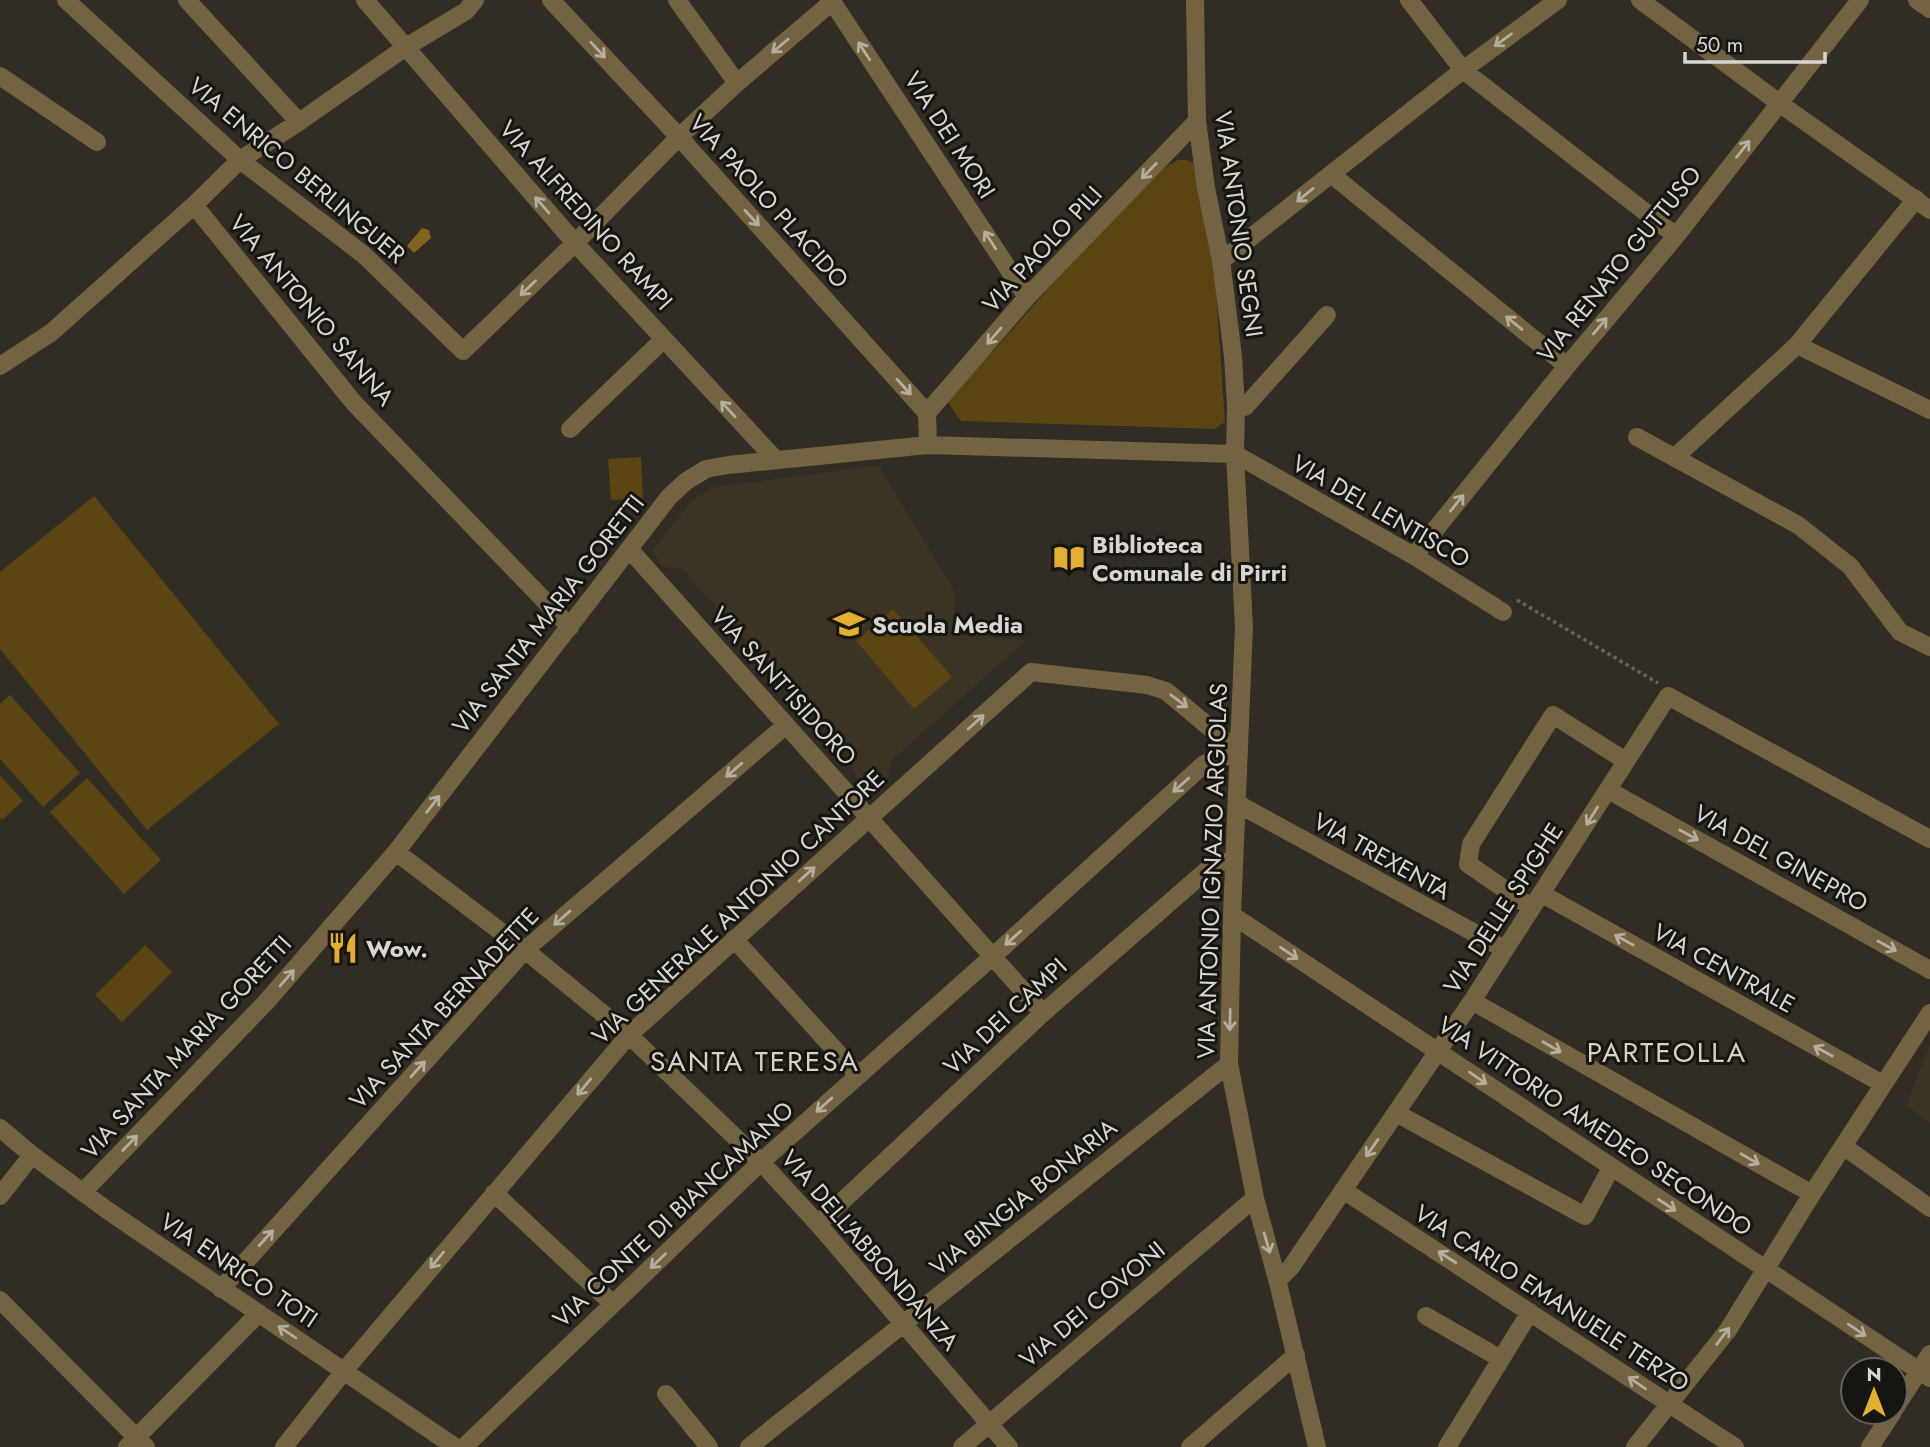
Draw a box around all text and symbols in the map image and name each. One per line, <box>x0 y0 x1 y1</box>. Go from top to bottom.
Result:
scale bar <box>1685 21 1825 65</box>
text: 50 m <box>1696 30 1743 60</box>
one-way arrow <box>1495 33 1513 48</box>
one-way arrow <box>772 38 790 54</box>
one-way arrow <box>590 41 606 59</box>
one-way arrow <box>857 41 871 61</box>
street label: VIA DEI MORI <box>896 65 1004 205</box>
street label: VIA ENRICO BERLINGUER <box>181 69 414 272</box>
street label: VIA PAOLO PLACIDO <box>681 106 857 296</box>
street label: VIA ANTONIO SEGNI <box>1206 109 1272 339</box>
street label: VIA ALFREDINO RAMPI <box>491 112 681 318</box>
one-way arrow <box>1735 140 1750 159</box>
street label: VIA RENATO GUTTUSO <box>1529 158 1709 370</box>
one-way arrow <box>1141 162 1158 179</box>
street label: VIA PAOLO PILI <box>974 178 1110 320</box>
one-way arrow <box>1296 188 1314 203</box>
one-way arrow <box>534 196 550 214</box>
street label: VIA ANTONIO SANNA <box>221 207 403 414</box>
one-way arrow <box>743 209 760 226</box>
one-way arrow <box>982 231 996 251</box>
one-way arrow <box>520 280 537 297</box>
one-way arrow <box>1506 315 1524 330</box>
one-way arrow <box>1592 318 1608 336</box>
one-way arrow <box>986 327 1002 345</box>
one-way arrow <box>895 378 912 395</box>
one-way arrow <box>720 401 737 418</box>
street label: VIA DEL LENTISCO <box>1285 446 1477 576</box>
street label: VIA SANTA MARIA GORETTI <box>443 487 653 741</box>
one-way arrow <box>1449 494 1464 512</box>
place label: Biblioteca Comunale di Pirri <box>1092 527 1287 590</box>
library icon: Biblioteca Comunale di Pirri <box>1052 541 1086 575</box>
street label: VIA SANT'ISIDORO <box>703 599 865 773</box>
school or university icon: Scuola Media <box>832 607 866 641</box>
place label: Scuola Media <box>872 607 1023 642</box>
street label: VIA ANTONIO IGNAZIO ARGIOLAS <box>1188 682 1236 1060</box>
one-way arrow <box>1169 694 1188 708</box>
one-way arrow <box>967 714 985 730</box>
street label: VIA GENERALE ANTONIO CANTORE <box>584 762 892 1052</box>
one-way arrow <box>725 762 743 778</box>
one-way arrow <box>1172 777 1190 793</box>
one-way arrow <box>426 795 440 814</box>
street label: VIA DEL GINEPRO <box>1688 796 1874 920</box>
street label: VIA TREXENTA <box>1307 804 1457 908</box>
one-way arrow <box>1584 805 1598 825</box>
street label: VIA DELLE SPIGHE <box>1435 816 1571 1000</box>
one-way arrow <box>1678 829 1699 842</box>
one-way arrow <box>797 866 815 882</box>
street label: VIA SANTA BERNADETTE <box>341 899 547 1117</box>
one-way arrow <box>553 910 571 926</box>
street label: VIA CENTRALE <box>1647 915 1801 1021</box>
street label: VIA SANTA MARIA GORETTI <box>73 927 299 1167</box>
one-way arrow <box>1004 930 1022 946</box>
restaurant icon: Wow. <box>326 931 360 965</box>
place label: Wow. <box>366 931 428 966</box>
one-way arrow <box>1615 933 1635 947</box>
one-way arrow <box>1877 939 1897 953</box>
one-way arrow <box>1278 946 1298 960</box>
street label: VIA DEI CAMPI <box>935 949 1075 1083</box>
one-way arrow <box>279 969 295 987</box>
street label: VIA VITTORIO AMEDEO SECONDO <box>1431 1007 1759 1245</box>
one-way arrow <box>1223 1008 1237 1031</box>
district label: PARTEOLLA <box>1587 1032 1747 1073</box>
one-way arrow <box>1542 1040 1562 1054</box>
district label: SANTA TERESA <box>650 1041 860 1082</box>
one-way arrow <box>1813 1044 1834 1057</box>
one-way arrow <box>410 1061 427 1078</box>
one-way arrow <box>1468 1071 1487 1086</box>
one-way arrow <box>577 1078 593 1096</box>
street label: VIA CONTE DI BIANCAMANO <box>545 1093 801 1335</box>
one-way arrow <box>816 1097 834 1113</box>
street label: VIA BINGIA BONARIA <box>922 1110 1124 1284</box>
one-way arrow <box>122 1135 139 1152</box>
one-way arrow <box>1365 1138 1379 1158</box>
street label: VIA DELL'ABBONDANZA <box>773 1142 967 1358</box>
one-way arrow <box>1740 1152 1760 1166</box>
street label: VIA CARLO EMANUELE TERZO <box>1408 1196 1696 1400</box>
one-way arrow <box>1657 1198 1677 1212</box>
street label: VIA ENRICO TOTI <box>153 1204 325 1336</box>
one-way arrow <box>258 1229 274 1247</box>
one-way arrow <box>1261 1231 1274 1254</box>
street label: VIA DEI COVONI <box>1011 1232 1173 1376</box>
one-way arrow <box>1438 1250 1457 1265</box>
one-way arrow <box>429 1251 445 1269</box>
one-way arrow <box>650 1252 667 1269</box>
one-way arrow <box>1847 1323 1867 1337</box>
one-way arrow <box>278 1325 297 1340</box>
one-way arrow <box>1715 1327 1730 1345</box>
north arrow <box>1839 1356 1909 1426</box>
text: N <box>1866 1361 1882 1388</box>
one-way arrow <box>1628 1375 1647 1390</box>

